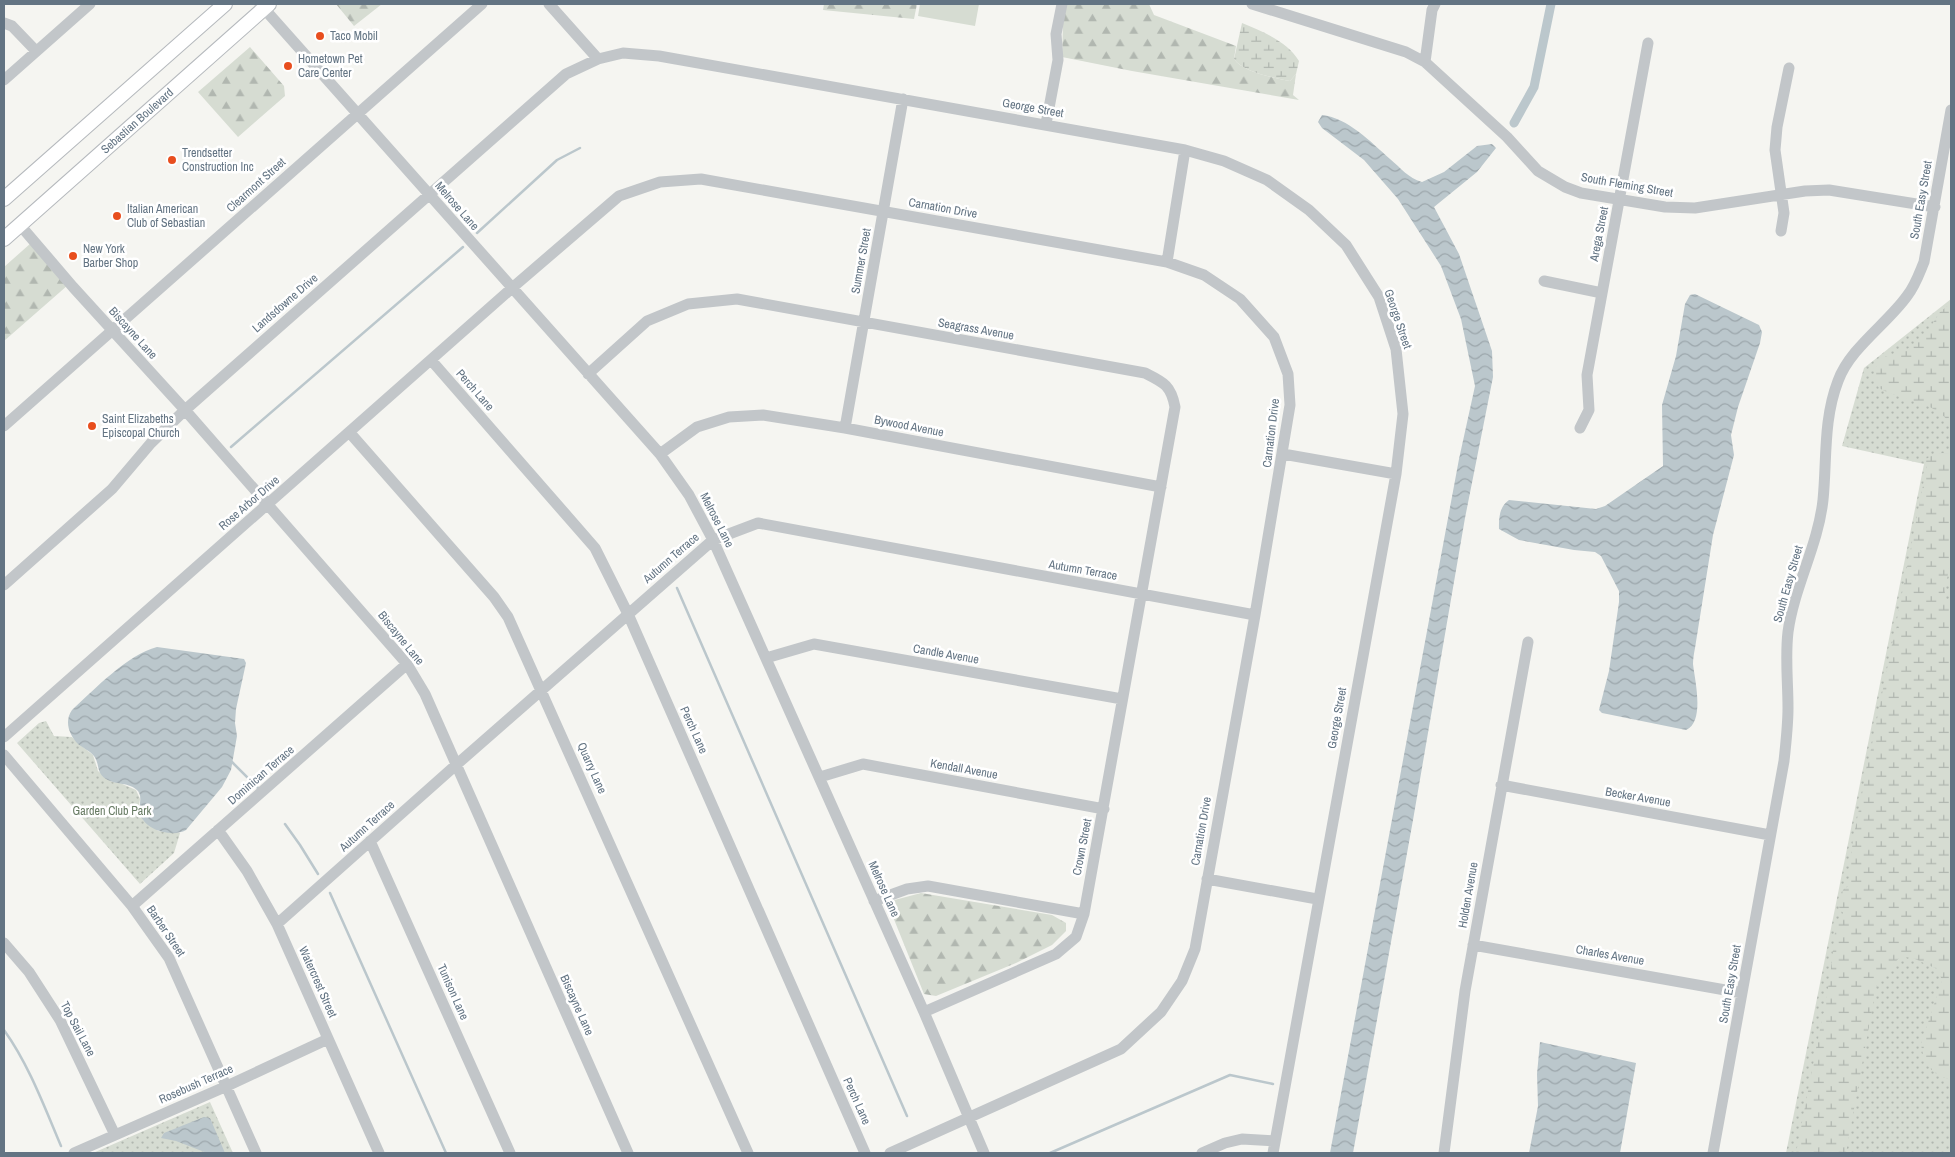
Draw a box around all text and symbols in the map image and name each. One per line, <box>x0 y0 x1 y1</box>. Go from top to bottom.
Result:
place label: Taco Mobil <box>330 28 378 44</box>
marker: Taco Mobil <box>314 30 326 42</box>
place label: Hometown Pet Care Center <box>298 51 363 81</box>
marker: Hometown Pet Care Center <box>282 60 294 72</box>
street label: Sebastian Boulevard <box>98 85 177 157</box>
street label: George Street <box>1001 95 1065 121</box>
place label: Trendsetter Construction Inc <box>182 145 254 175</box>
marker: Trendsetter Construction Inc <box>166 154 178 166</box>
street label: Clearmont Street <box>223 154 289 216</box>
street label: South Easy Street <box>1906 159 1936 240</box>
street label: South Fleming Street <box>1580 169 1674 201</box>
street label: Melrose Lane <box>431 178 483 234</box>
street label: Carnation Drive <box>907 194 979 222</box>
place label: Italian American Club of Sebastian <box>127 201 205 231</box>
street label: Arega Street <box>1586 205 1612 264</box>
marker: Italian American Club of Sebastian <box>111 210 123 222</box>
street label: Summer Street <box>847 227 875 295</box>
place label: New York Barber Shop <box>83 241 138 271</box>
marker: New York Barber Shop <box>67 250 79 262</box>
street label: Landsdowne Drive <box>249 270 321 336</box>
street label: George Street <box>1380 287 1416 351</box>
street label: Biscayne Lane <box>105 303 161 363</box>
street label: Seagrass Avenue <box>937 314 1015 344</box>
street label: Perch Lane <box>452 366 498 414</box>
street label: Carnation Drive <box>1259 398 1283 468</box>
place label: Saint Elizabeths Episcopal Church <box>102 411 180 441</box>
street label: Bywood Avenue <box>873 411 945 441</box>
marker: Saint Elizabeths Episcopal Church <box>86 420 98 432</box>
street label: Rose Arbor Drive <box>215 472 283 534</box>
street label: Melrose Lane <box>696 490 738 550</box>
street label: Autumn Terrace <box>639 529 702 587</box>
street label: South Easy Street <box>1769 543 1807 624</box>
street label: Autumn Terrace <box>1047 556 1119 584</box>
street label: Biscayne Lane <box>374 608 428 668</box>
street label: Candle Avenue <box>912 640 980 668</box>
street label: George Street <box>1324 686 1350 750</box>
street label: Perch Lane <box>676 704 712 756</box>
street label: Quarry Lane <box>574 740 610 796</box>
street label: Dominican Terrace <box>224 742 298 808</box>
street label: Kendall Avenue <box>929 755 999 783</box>
street label: Becker Avenue <box>1604 783 1672 811</box>
street label: Carnation Drive <box>1187 795 1215 867</box>
street label: Autumn Terrace <box>335 797 398 856</box>
park label: Garden Club Park <box>73 803 151 819</box>
street label: Crown Street <box>1069 817 1095 877</box>
street label: Melrose Lane <box>865 859 903 919</box>
street label: Holden Avenue <box>1454 861 1482 929</box>
street label: Barber Street <box>143 902 189 960</box>
street label: Charles Avenue <box>1574 941 1646 969</box>
street label: South Easy Street <box>1715 943 1745 1024</box>
street label: Watercrest Street <box>295 944 341 1020</box>
street label: Tunison Lane <box>434 962 472 1022</box>
street label: Biscayne Lane <box>556 972 598 1038</box>
street label: Top Sail Lane <box>57 999 99 1059</box>
street label: Rosebush Terrace <box>156 1060 236 1108</box>
street label: Perch Lane <box>839 1075 875 1127</box>

